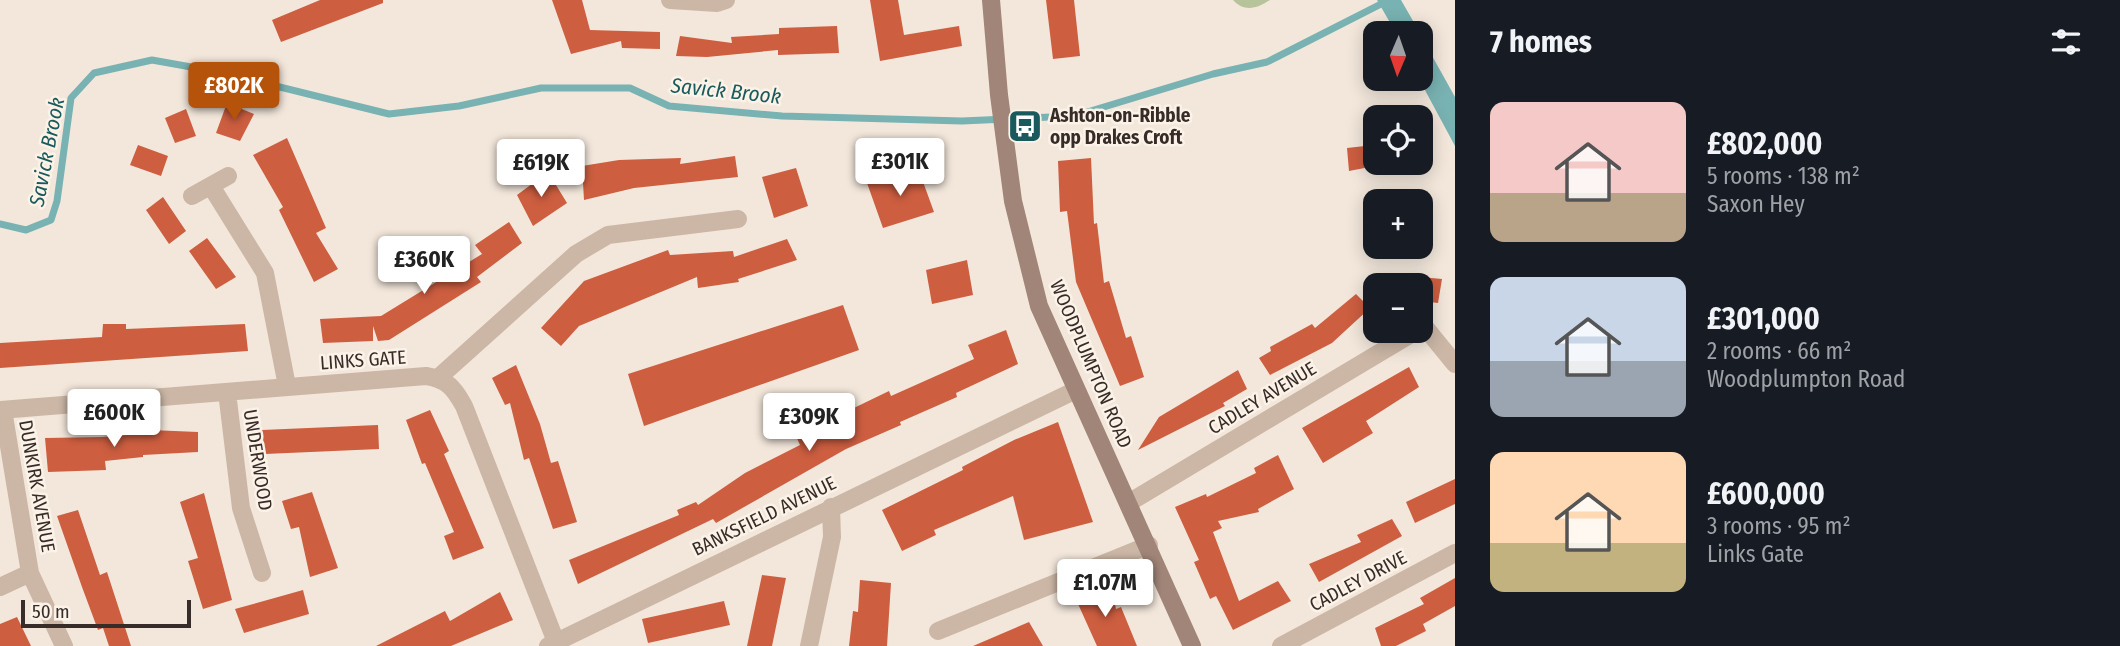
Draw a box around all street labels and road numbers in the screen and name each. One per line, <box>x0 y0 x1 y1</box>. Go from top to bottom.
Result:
street label: WOODPLUMPTON ROAD <box>1045 277 1137 451</box>
street label: LINKS GATE <box>319 346 407 374</box>
street label: CADLEY AVENUE <box>1204 357 1320 439</box>
street label: UNDERWOOD <box>239 408 277 512</box>
street label: DUNKIRK AVENUE <box>14 418 60 554</box>
street label: BANKSFIELD AVENUE <box>688 471 840 561</box>
street label: CADLEY DRIVE <box>1305 546 1411 616</box>

